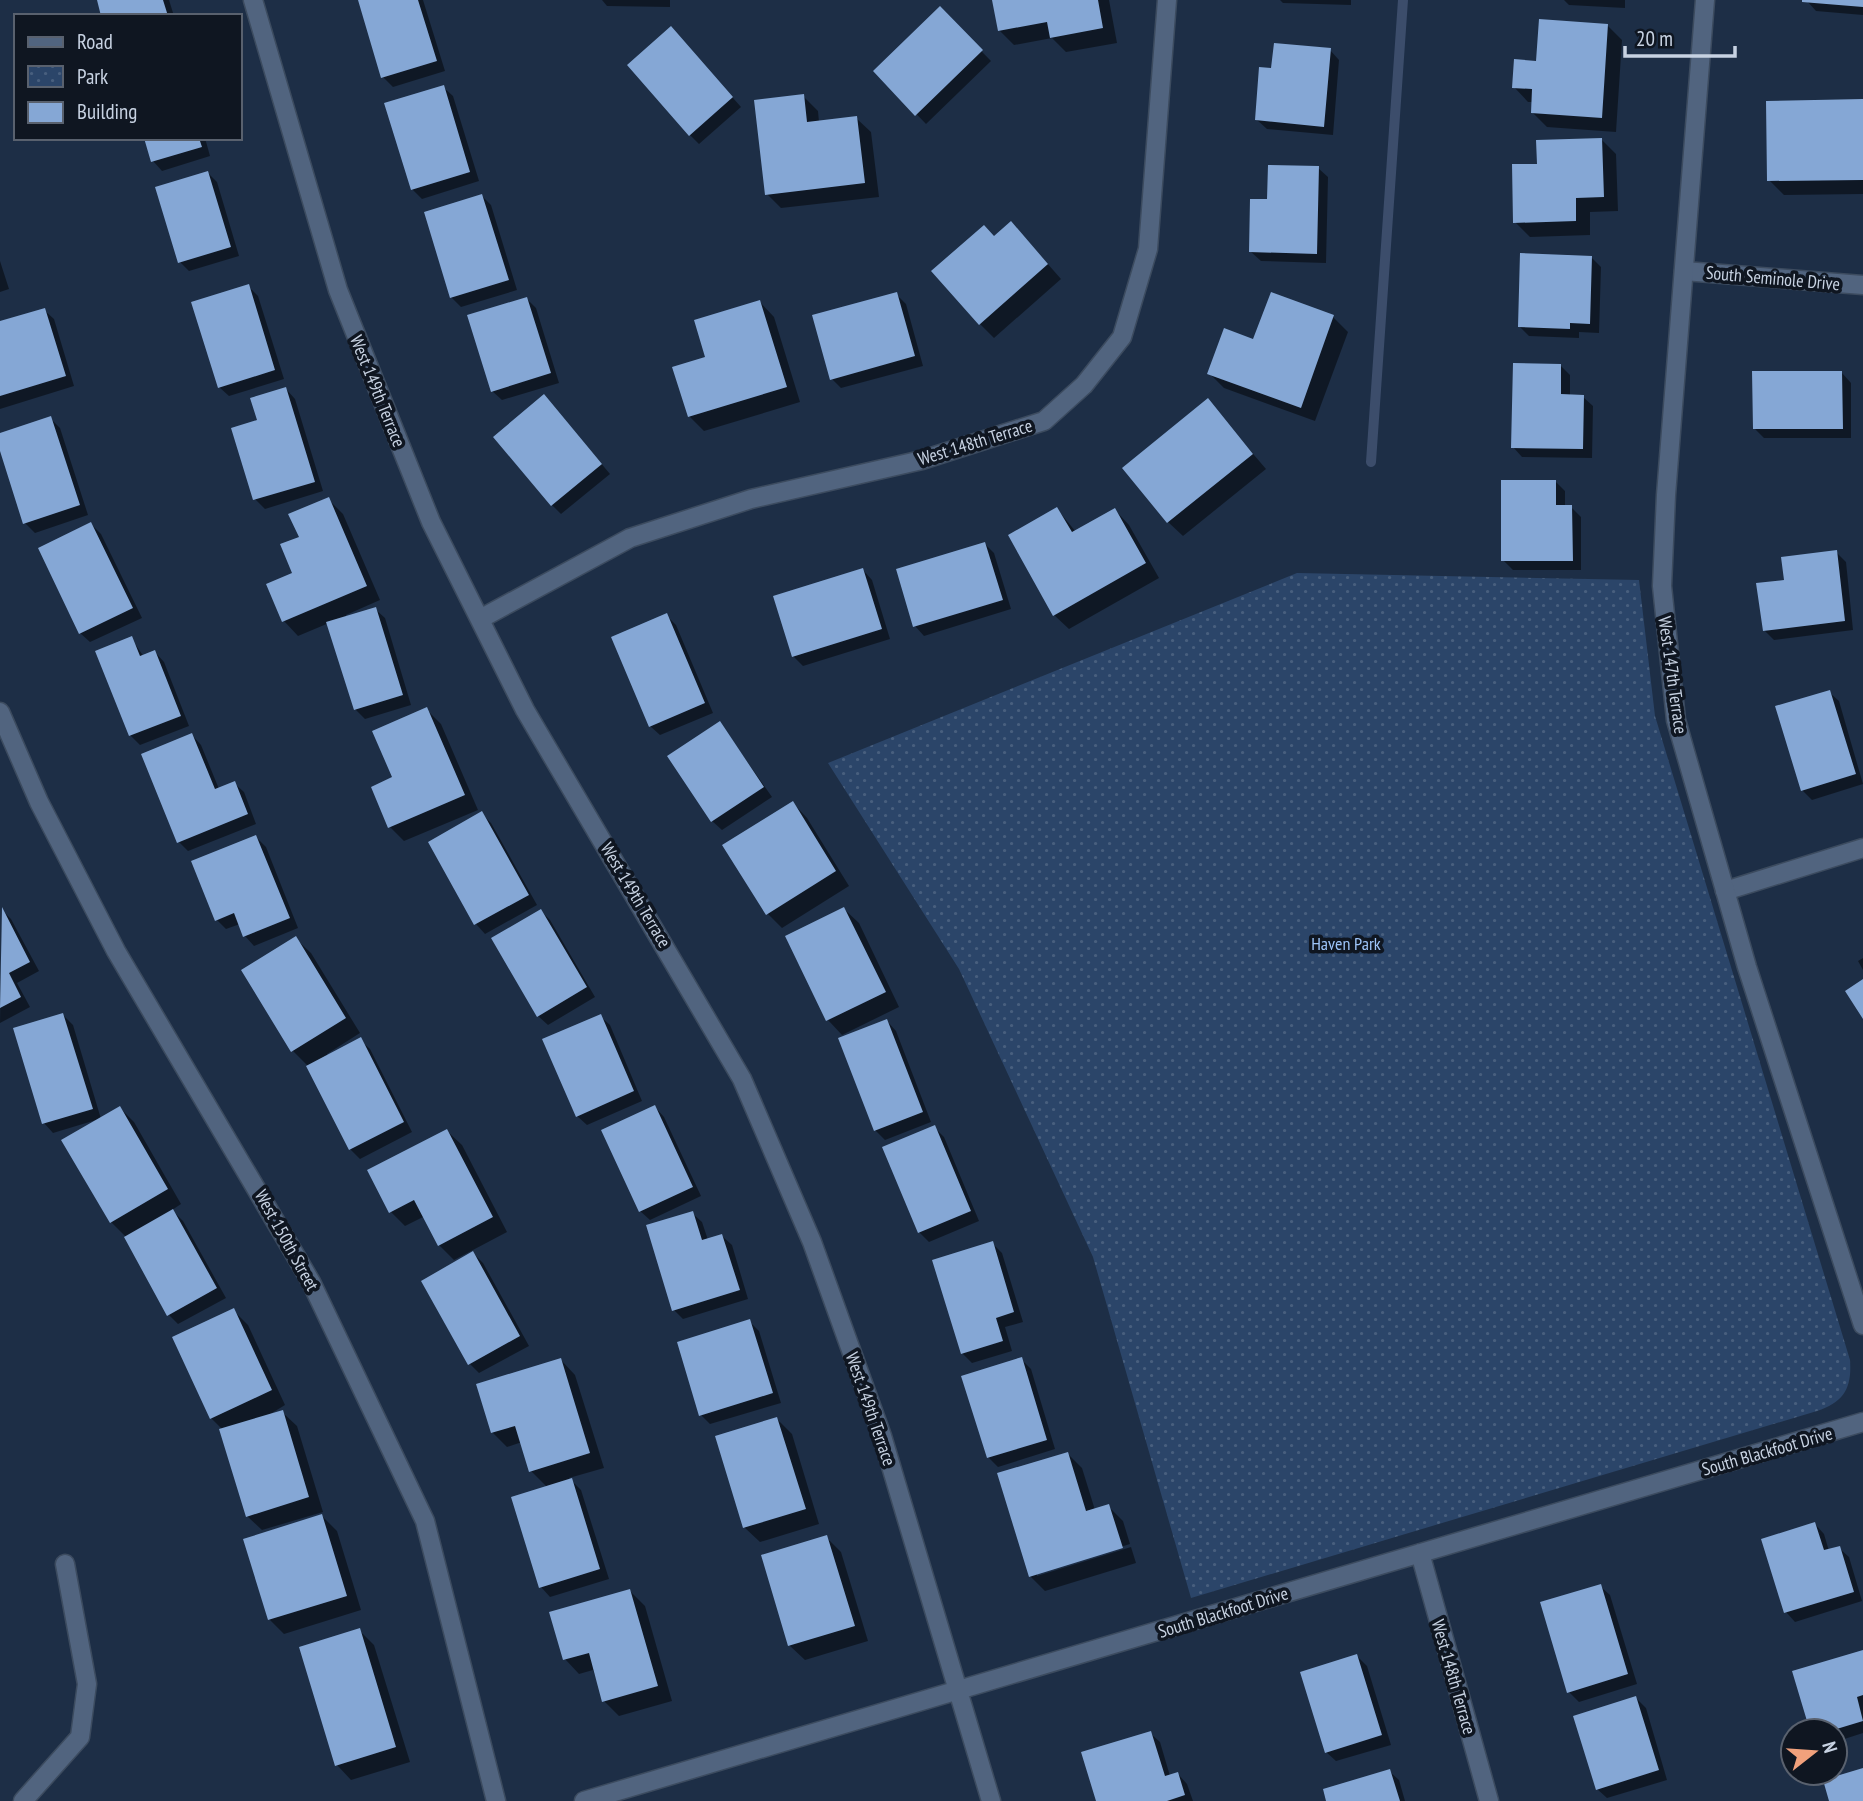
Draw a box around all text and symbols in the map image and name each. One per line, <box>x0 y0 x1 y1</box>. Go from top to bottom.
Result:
legend <box>14 14 242 140</box>
scale bar <box>1625 14 1735 58</box>
text: 20 m <box>1636 25 1673 52</box>
text: Road <box>77 28 113 55</box>
text: Park <box>77 63 108 90</box>
text: Building <box>77 98 137 125</box>
street label: South Seminole Drive <box>1705 261 1841 295</box>
street label: West 149th Terrace <box>345 332 411 450</box>
street label: West 148th Terrace <box>915 414 1035 470</box>
street label: West 147th Terrace <box>1653 615 1693 735</box>
street label: West 149th Terrace <box>596 838 676 952</box>
park label: Haven Park <box>1311 932 1381 955</box>
street label: West 150th Street <box>250 1185 324 1295</box>
street label: West 149th Terrace <box>841 1349 901 1469</box>
street label: South Blackfoot Drive <box>1699 1421 1835 1481</box>
street label: South Blackfoot Drive <box>1155 1581 1291 1643</box>
street label: West 148th Terrace <box>1427 1617 1481 1737</box>
north arrow <box>1779 1717 1849 1787</box>
text: N <box>1817 1739 1843 1755</box>

